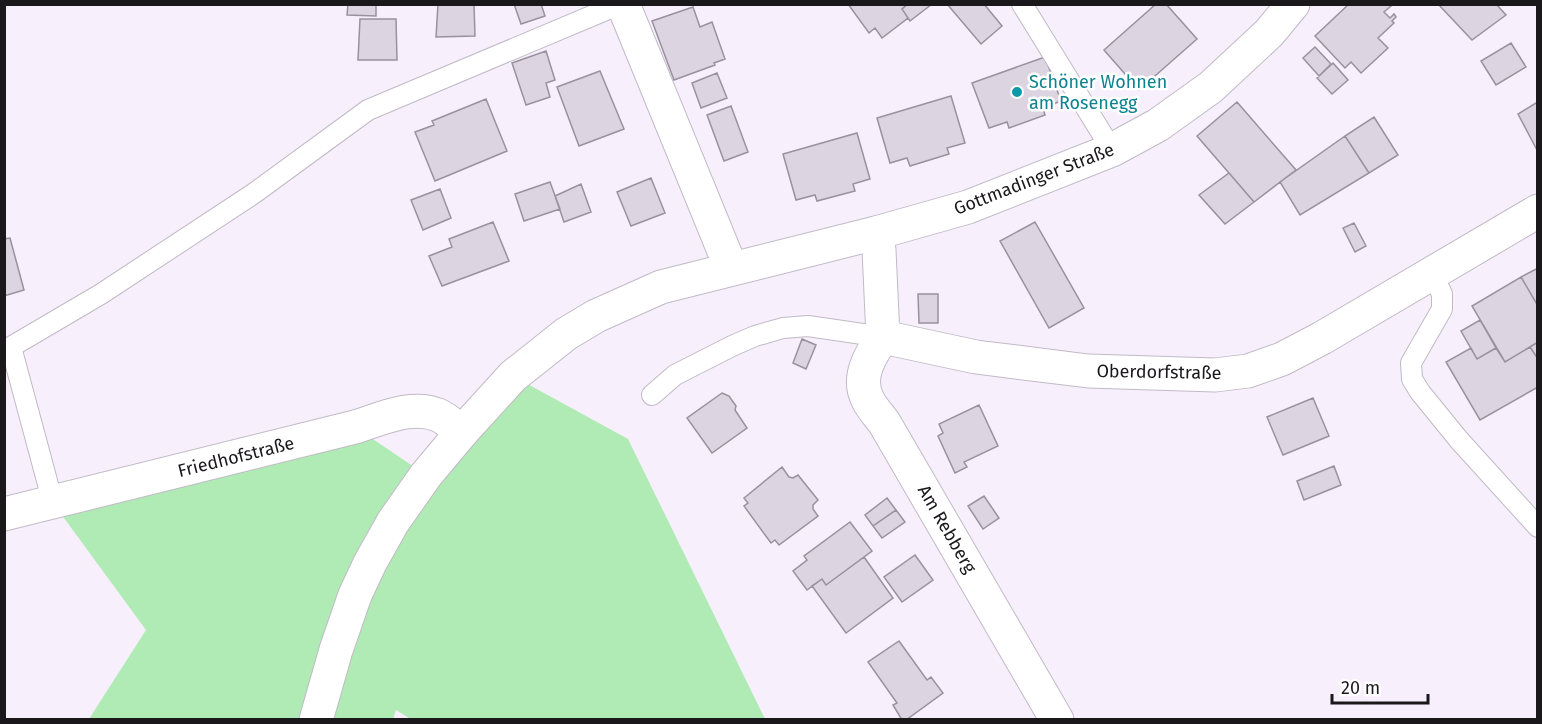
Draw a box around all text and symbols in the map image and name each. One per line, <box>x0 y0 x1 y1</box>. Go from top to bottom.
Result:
place label: Schöner Wohnen am Rosenegg <box>1029 71 1167 114</box>
marker: Schöner Wohnen am Rosenegg <box>1010 85 1024 99</box>
street label: Gottmadinger Straße <box>951 138 1117 220</box>
street label: Oberdorfstraße <box>1096 360 1222 384</box>
street label: Friedhofstraße <box>175 432 297 482</box>
street label: Am Rebberg <box>913 481 981 578</box>
scale bar <box>1332 667 1428 705</box>
text: 20 m <box>1341 677 1380 699</box>

